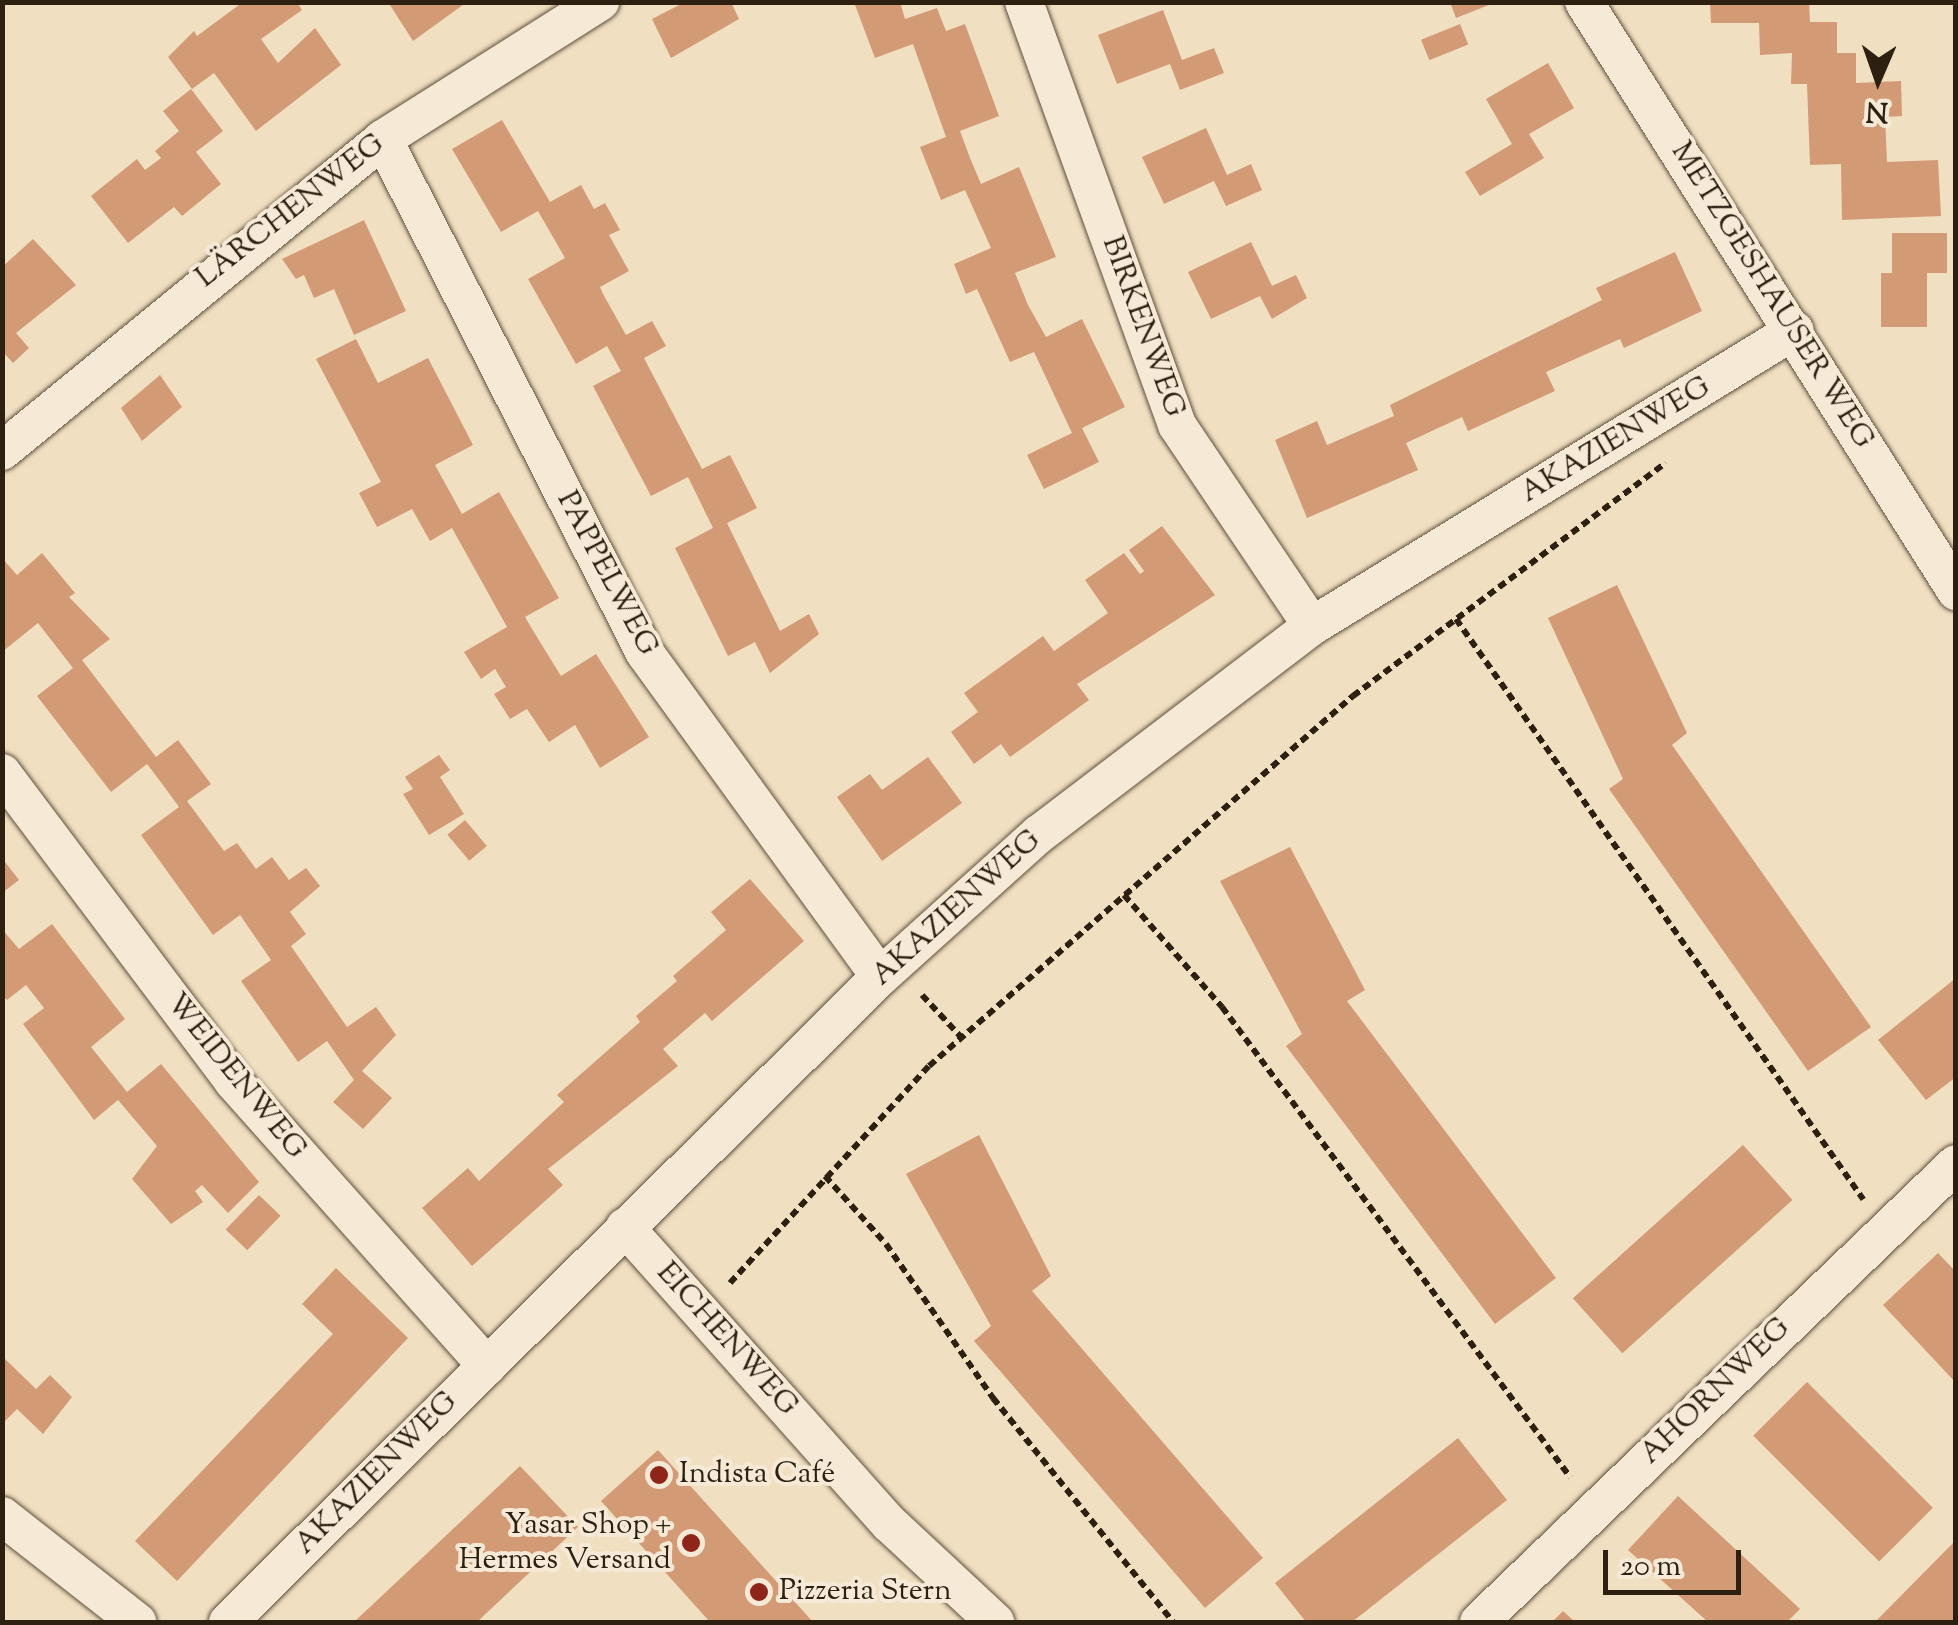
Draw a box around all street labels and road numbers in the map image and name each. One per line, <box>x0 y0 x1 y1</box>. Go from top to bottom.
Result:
street label: LÄRCHENWEG <box>190 127 392 297</box>
street label: METZGESHAUSER WEG <box>1662 136 1880 456</box>
street label: BIRKENWEG <box>1093 232 1191 422</box>
street label: AKAZIENWEG <box>1515 370 1717 512</box>
street label: PAPPELWEG <box>548 486 664 662</box>
street label: AKAZIENWEG <box>865 824 1049 994</box>
street label: WEIDENWEG <box>157 987 313 1167</box>
street label: EICHENWEG <box>648 1256 804 1424</box>
street label: AHORNWEG <box>1633 1311 1799 1473</box>
street label: AKAZIENWEG <box>288 1385 466 1563</box>

